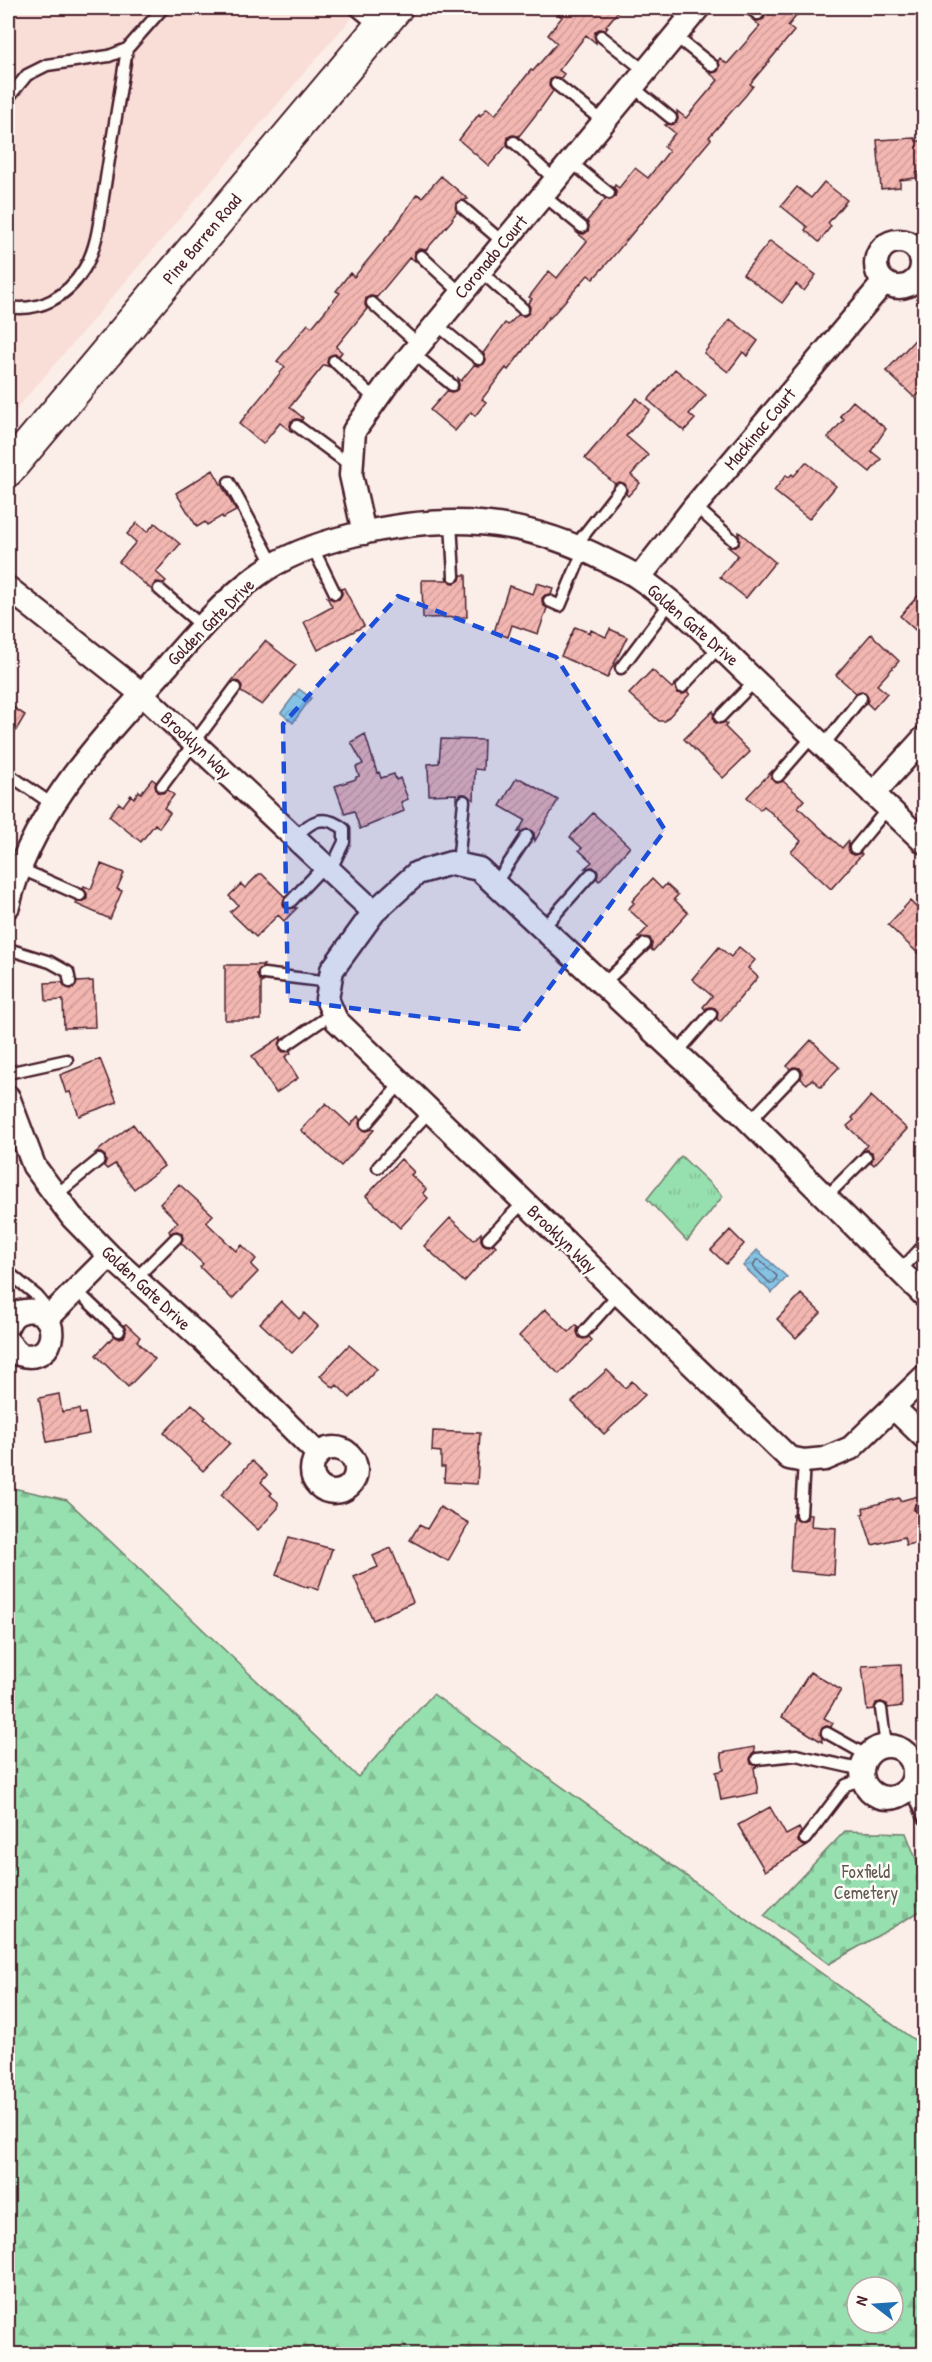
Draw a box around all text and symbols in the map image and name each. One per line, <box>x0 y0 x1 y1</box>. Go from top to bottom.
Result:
street label: Pine Barren Road <box>156 188 247 289</box>
street label: Coronado Court <box>448 209 534 304</box>
street label: Mackinac Court <box>718 382 802 475</box>
street label: Golden Gate Drive <box>161 572 260 671</box>
street label: Golden Gate Drive <box>642 578 745 672</box>
street label: Brooklyn Way <box>155 705 237 784</box>
street label: Brooklyn Way <box>522 1199 603 1279</box>
street label: Golden Gate Drive <box>96 1240 197 1336</box>
park label: Foxfield Cemetery <box>834 1859 899 1905</box>
north arrow <box>845 2275 905 2335</box>
text: N <box>849 2293 873 2308</box>

